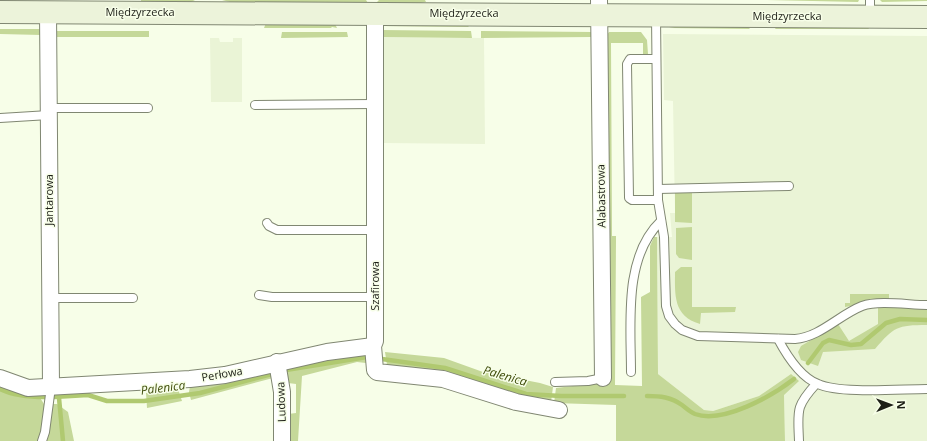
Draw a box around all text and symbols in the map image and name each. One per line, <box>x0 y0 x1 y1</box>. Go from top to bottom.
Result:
street label: Międzyrzecka <box>105 4 175 19</box>
street label: Międzyrzecka <box>429 5 499 20</box>
street label: Międzyrzecka <box>752 8 822 23</box>
street label: Alabastrowa <box>592 164 609 228</box>
street label: Jantarowa <box>41 174 56 227</box>
street label: Szafirowa <box>367 261 382 311</box>
water label: Palenica <box>481 361 529 390</box>
street label: Perłowa <box>200 363 244 384</box>
water label: Palenica <box>140 376 186 399</box>
street label: Ludowa <box>272 382 289 423</box>
north arrow <box>871 385 911 425</box>
text: N <box>894 400 909 409</box>

